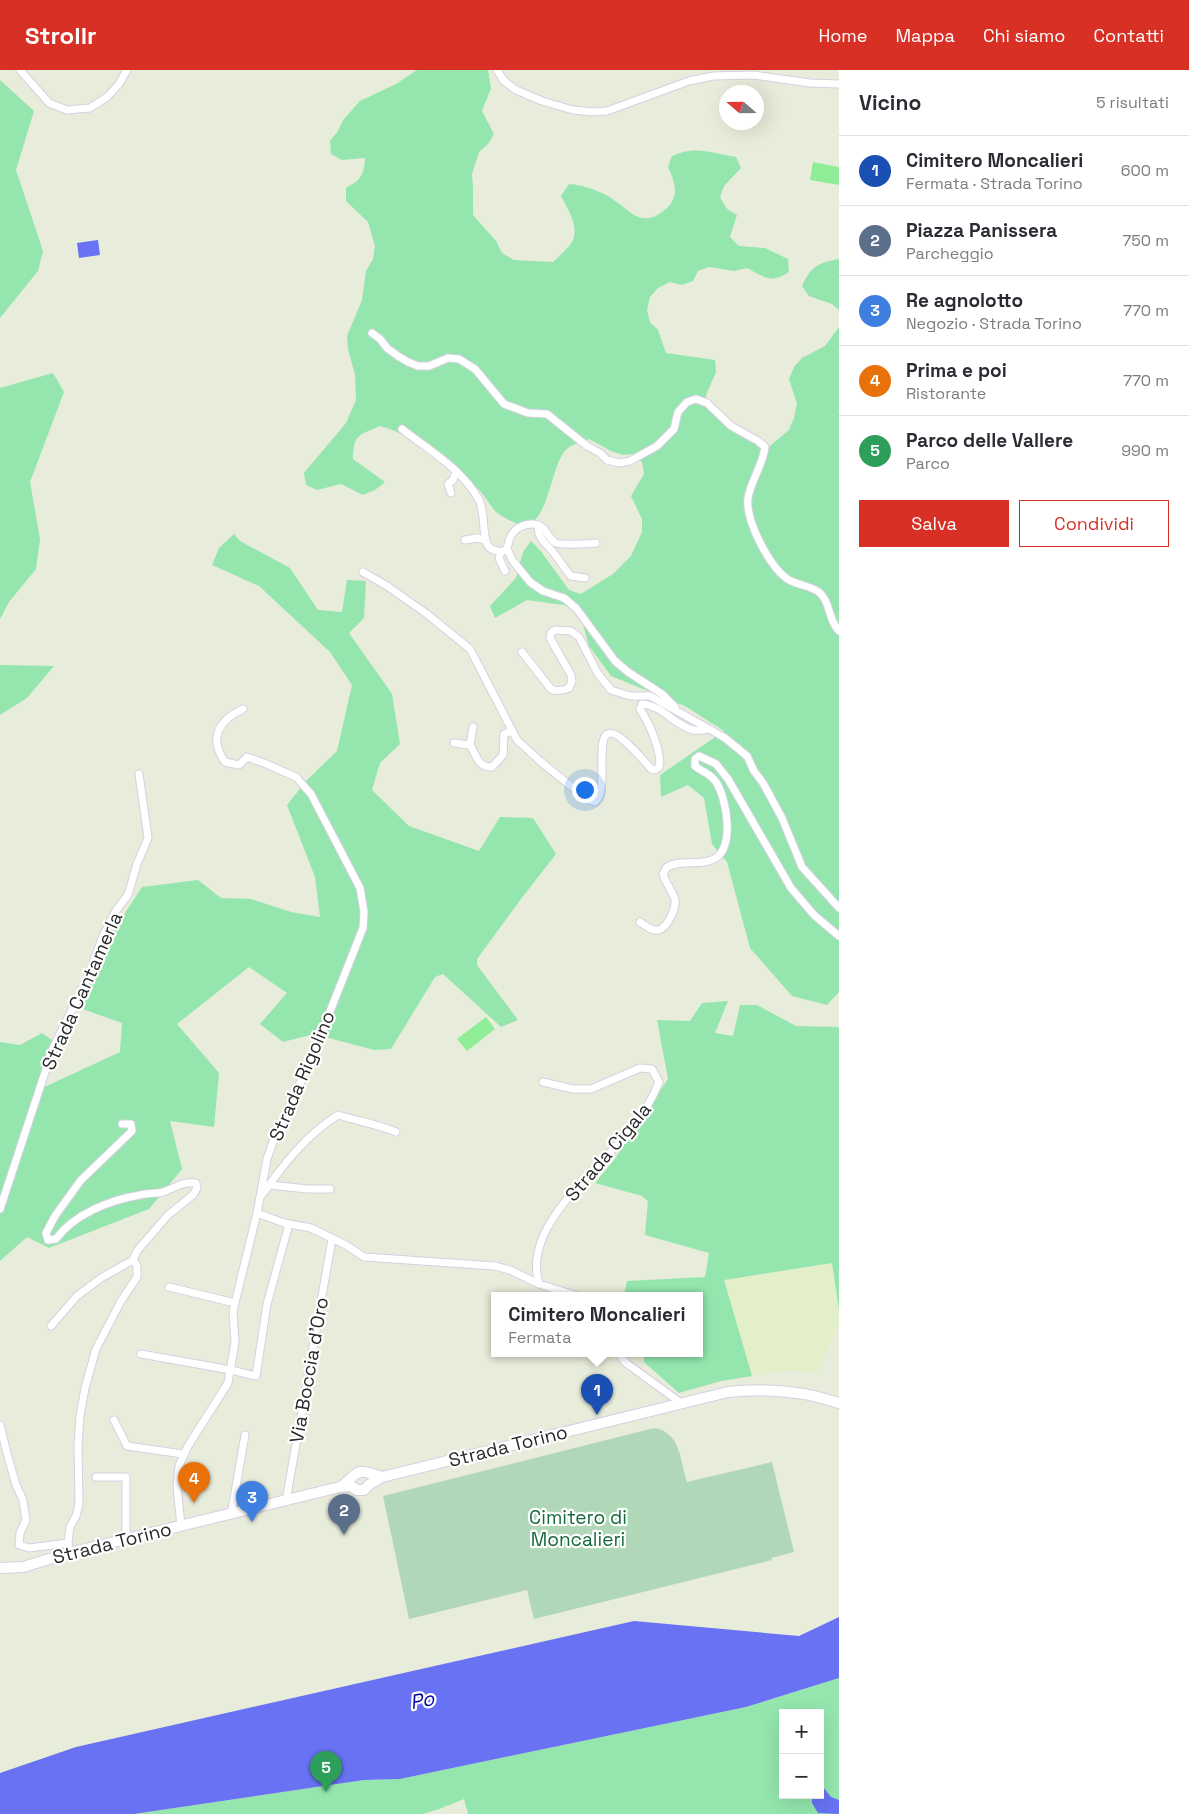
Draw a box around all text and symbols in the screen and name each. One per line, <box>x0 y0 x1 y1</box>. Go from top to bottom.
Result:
text: Strollr <box>25 20 97 51</box>
text: Home <box>818 24 868 47</box>
text: Mappa <box>896 24 955 47</box>
text: Chi siamo <box>983 24 1065 47</box>
text: Contatti <box>1093 24 1164 47</box>
north arrow <box>719 85 764 130</box>
text: Vicino <box>859 89 921 116</box>
text: 5 risultati <box>1096 92 1169 113</box>
text: Cimitero Moncalieri <box>906 148 1083 173</box>
text: 1 <box>871 160 879 181</box>
text: 600 m <box>1121 160 1169 181</box>
text: Fermata · Strada Torino <box>906 173 1083 194</box>
text: Piazza Panissera <box>906 218 1057 243</box>
text: 2 <box>870 230 880 251</box>
text: 750 m <box>1122 230 1169 251</box>
text: Parcheggio <box>906 243 994 264</box>
text: Re agnolotto <box>906 288 1023 313</box>
text: 3 <box>870 300 880 321</box>
text: 770 m <box>1123 300 1169 321</box>
text: Negozio · Strada Torino <box>906 313 1082 334</box>
text: Prima e poi <box>906 358 1007 383</box>
text: 4 <box>870 370 880 391</box>
text: 770 m <box>1123 370 1169 391</box>
text: Ristorante <box>906 383 986 404</box>
text: Parco delle Vallere <box>906 428 1073 453</box>
text: 5 <box>870 440 880 461</box>
text: 990 m <box>1121 440 1169 461</box>
text: Parco <box>906 453 950 474</box>
button: Salva <box>859 500 1009 547</box>
button: Condividi <box>1019 500 1169 547</box>
your location <box>572 777 598 803</box>
street label: Strada Cantamerla <box>36 908 128 1074</box>
street label: Strada Rigolino <box>263 1007 341 1145</box>
street label: Strada Cigala <box>559 1097 657 1207</box>
popup <box>491 1292 703 1357</box>
street label: Via Boccia d'Oro <box>284 1295 334 1445</box>
text: Cimitero Moncalieri <box>508 1302 686 1327</box>
text: Fermata <box>508 1327 571 1348</box>
pin: 1 <box>581 1374 613 1415</box>
street label: Strada Torino <box>446 1419 570 1473</box>
pin: 4 <box>178 1462 210 1503</box>
pin: 3 <box>236 1481 268 1522</box>
pin: 2 <box>328 1494 360 1535</box>
park label: Cimitero di Moncalieri <box>529 1505 627 1552</box>
street label: Strada Torino <box>50 1516 174 1570</box>
water label: Po <box>408 1685 437 1715</box>
map controls <box>779 1709 824 1799</box>
button: + <box>779 1709 824 1754</box>
pin: 5 <box>310 1751 342 1792</box>
button: − <box>779 1754 824 1799</box>

